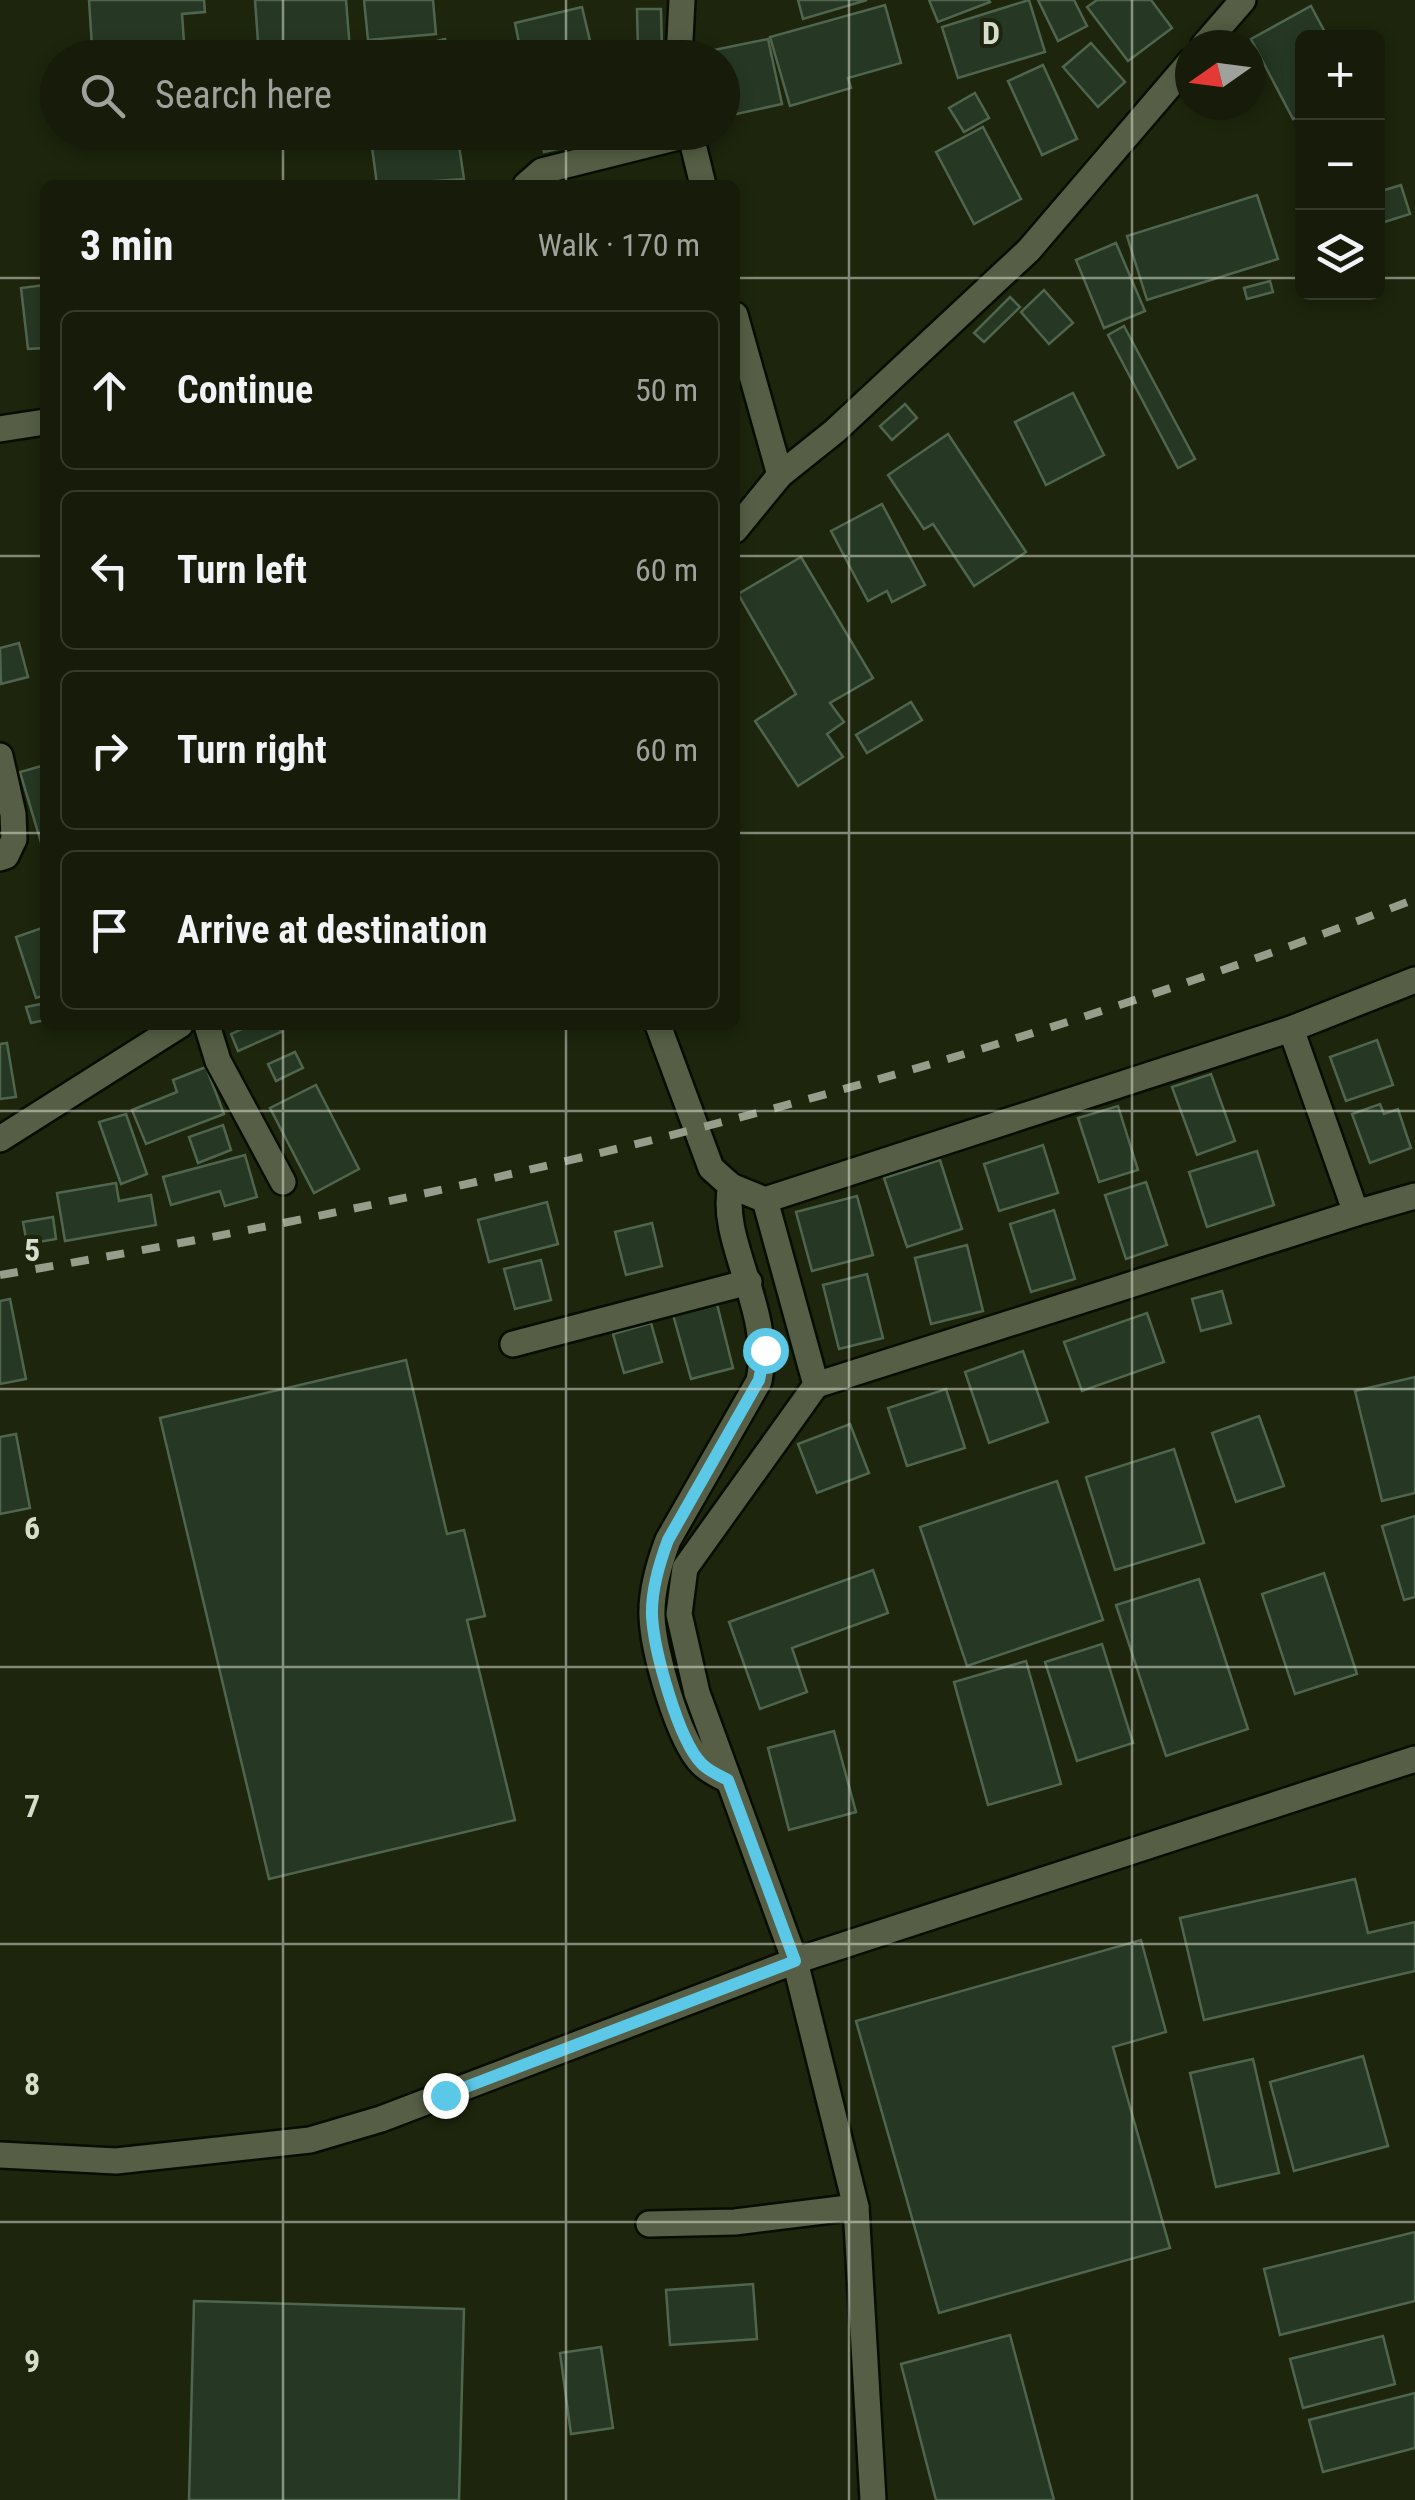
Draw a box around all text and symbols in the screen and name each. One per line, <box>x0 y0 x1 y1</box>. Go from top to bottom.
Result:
text: D <box>982 14 1000 52</box>
north arrow <box>1175 30 1265 120</box>
map controls <box>1295 30 1385 300</box>
button: + <box>1295 30 1385 120</box>
search box <box>40 40 740 150</box>
icon: search <box>75 68 130 123</box>
text: Search here <box>155 73 332 117</box>
button: − <box>1295 120 1385 210</box>
button: layers <box>1295 210 1385 300</box>
text: 3 min <box>80 221 173 270</box>
text: Walk · 170 m <box>538 226 700 264</box>
icon: ahead <box>82 363 137 418</box>
text: Continue <box>177 368 313 412</box>
text: 50 m <box>635 371 698 409</box>
icon: left <box>82 543 137 598</box>
text: Turn left <box>177 548 307 592</box>
text: 60 m <box>635 551 698 589</box>
icon: right <box>82 723 137 778</box>
text: Turn right <box>177 728 327 772</box>
text: 60 m <box>635 731 698 769</box>
icon: arrive <box>82 903 137 958</box>
text: Arrive at destination <box>177 908 487 952</box>
text: 5 <box>24 1231 40 1269</box>
route start <box>743 1328 789 1374</box>
text: 6 <box>24 1509 40 1547</box>
text: 7 <box>24 1787 40 1825</box>
text: 8 <box>24 2065 40 2103</box>
route end <box>423 2073 469 2119</box>
text: 9 <box>24 2342 40 2380</box>

